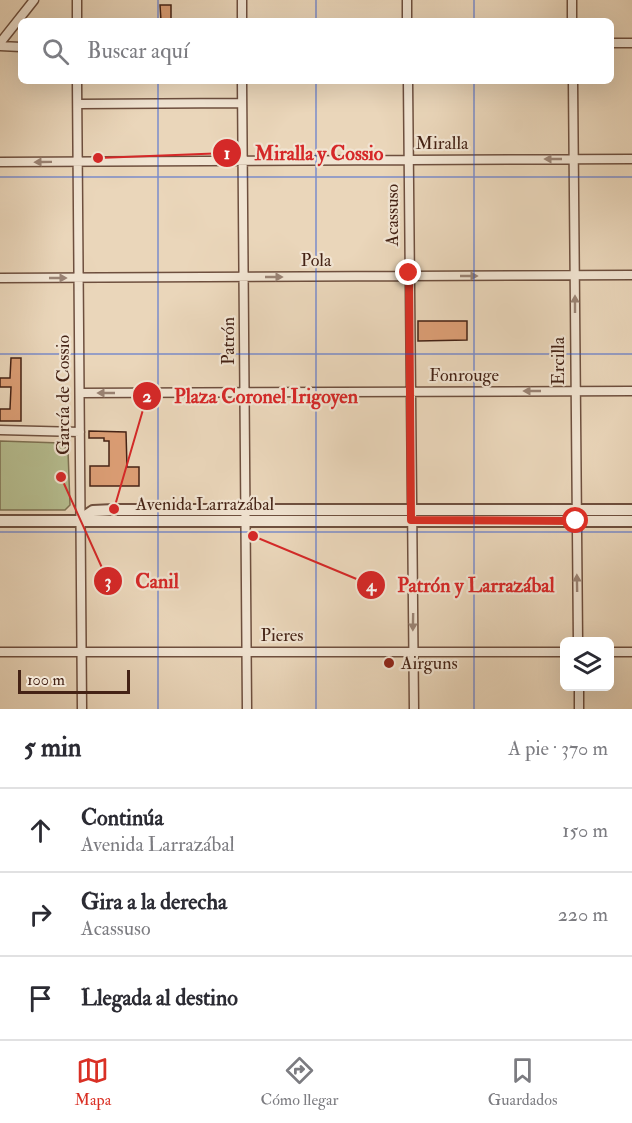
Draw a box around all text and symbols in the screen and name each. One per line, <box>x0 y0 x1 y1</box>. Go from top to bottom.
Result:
search box <box>18 18 614 84</box>
icon: search <box>39 35 72 68</box>
text: Buscar aquí <box>87 37 189 65</box>
street label: Miralla <box>416 132 469 155</box>
callout: Miralla y Cossio <box>212 134 395 172</box>
text: Miralla y Cossio <box>254 141 384 167</box>
text: 1 <box>224 142 230 165</box>
one-way arrow <box>543 154 562 164</box>
one-way arrow <box>33 157 52 167</box>
street label: Acassuso <box>381 183 404 247</box>
street label: Pola <box>301 249 332 272</box>
route end <box>395 259 421 285</box>
one-way arrow <box>460 271 479 281</box>
one-way arrow <box>265 272 284 282</box>
one-way arrow <box>49 273 68 283</box>
one-way arrow <box>570 295 580 314</box>
street label: Patrón <box>217 317 240 365</box>
street label: García de Cossio <box>52 335 75 455</box>
street label: Ercilla <box>547 336 570 385</box>
street label: Fonrouge <box>429 364 499 387</box>
callout: Plaza Coronel Irigoyen <box>132 377 370 415</box>
text: Plaza Coronel Irigoyen <box>174 384 359 410</box>
text: 2 <box>142 385 152 408</box>
one-way arrow <box>522 386 541 396</box>
one-way arrow <box>96 388 115 398</box>
street label: Avenida Larrazábal <box>135 493 275 516</box>
route start <box>562 507 588 533</box>
callout: Canil <box>93 562 190 600</box>
callout: Patrón y Larrazábal <box>356 566 567 604</box>
text: Canil <box>135 569 180 594</box>
text: 3 <box>105 570 112 593</box>
text: Patrón y Larrazábal <box>397 573 556 599</box>
text: 4 <box>365 574 377 597</box>
one-way arrow <box>572 574 582 593</box>
one-way arrow <box>409 613 418 632</box>
street label: Pieres <box>260 624 304 647</box>
map controls <box>560 637 614 691</box>
button: layers <box>560 637 614 691</box>
place label: Airguns <box>400 652 458 675</box>
marker: Airguns <box>382 656 396 670</box>
scale bar <box>18 667 130 694</box>
text: 100 m <box>27 670 65 690</box>
text: 5 min <box>24 732 81 764</box>
text: A pie · 370 m <box>508 736 608 761</box>
text: Continúa <box>81 804 164 832</box>
icon: ahead <box>24 814 57 847</box>
text: 150 m <box>562 818 608 843</box>
text: Avenida Larrazábal <box>81 832 235 857</box>
text: Gira a la derecha <box>81 888 227 916</box>
icon: right <box>24 898 57 931</box>
text: 220 m <box>558 902 608 927</box>
text: Acassuso <box>81 916 151 941</box>
icon: arrive <box>24 982 57 1015</box>
text: Llegada al destino <box>81 984 238 1012</box>
tab: Mapa <box>75 1054 111 1110</box>
tab: Cómo llegar <box>260 1054 339 1110</box>
tab: Guardados <box>488 1054 557 1110</box>

